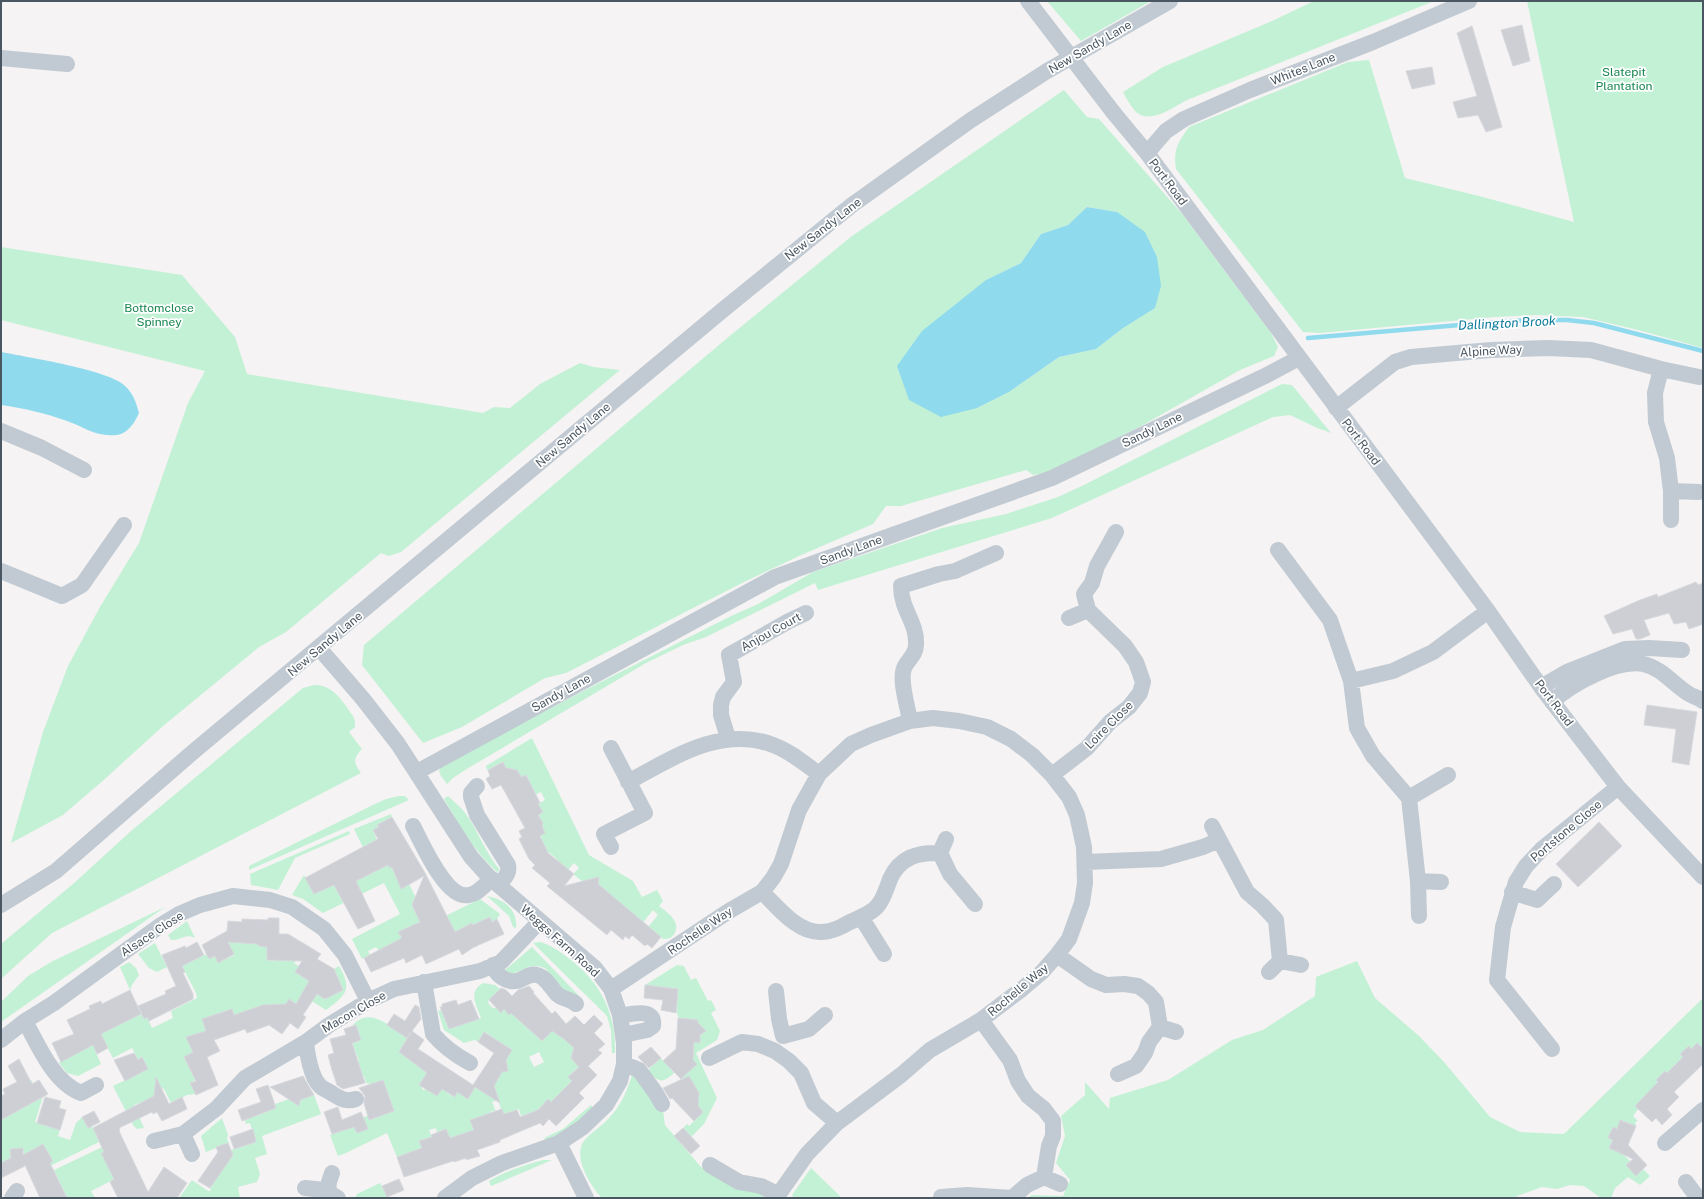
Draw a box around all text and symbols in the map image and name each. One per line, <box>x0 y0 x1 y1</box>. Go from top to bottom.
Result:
street label: New Sandy Lane <box>1046 18 1134 76</box>
street label: Whites Lane <box>1269 50 1338 88</box>
park label: Slatepit Plantation <box>1596 65 1653 93</box>
street label: Port Road <box>1146 156 1190 208</box>
street label: New Sandy Lane <box>782 195 864 263</box>
park label: Bottomclose Spinney <box>124 301 194 329</box>
water label: Dallington Brook <box>1458 313 1556 333</box>
street label: Alpine Way <box>1459 342 1523 360</box>
street label: New Sandy Lane <box>533 400 613 470</box>
street label: Sandy Lane <box>1120 409 1185 451</box>
street label: Port Road <box>1339 416 1383 468</box>
street label: Sandy Lane <box>818 532 884 568</box>
street label: New Sandy Lane <box>285 609 365 679</box>
street label: Anjou Court <box>739 610 804 654</box>
street label: Sandy Lane <box>529 671 593 715</box>
street label: Port Road <box>1532 677 1576 729</box>
street label: Loire Close <box>1082 698 1136 752</box>
street label: Portstone Close <box>1528 797 1605 865</box>
street label: Weggs Farm Road <box>518 902 602 980</box>
street label: Rochelle Way <box>665 904 735 958</box>
street label: Alsace Close <box>118 908 186 959</box>
street label: Rochelle Way <box>985 960 1052 1019</box>
street label: Macon Close <box>320 988 389 1036</box>

